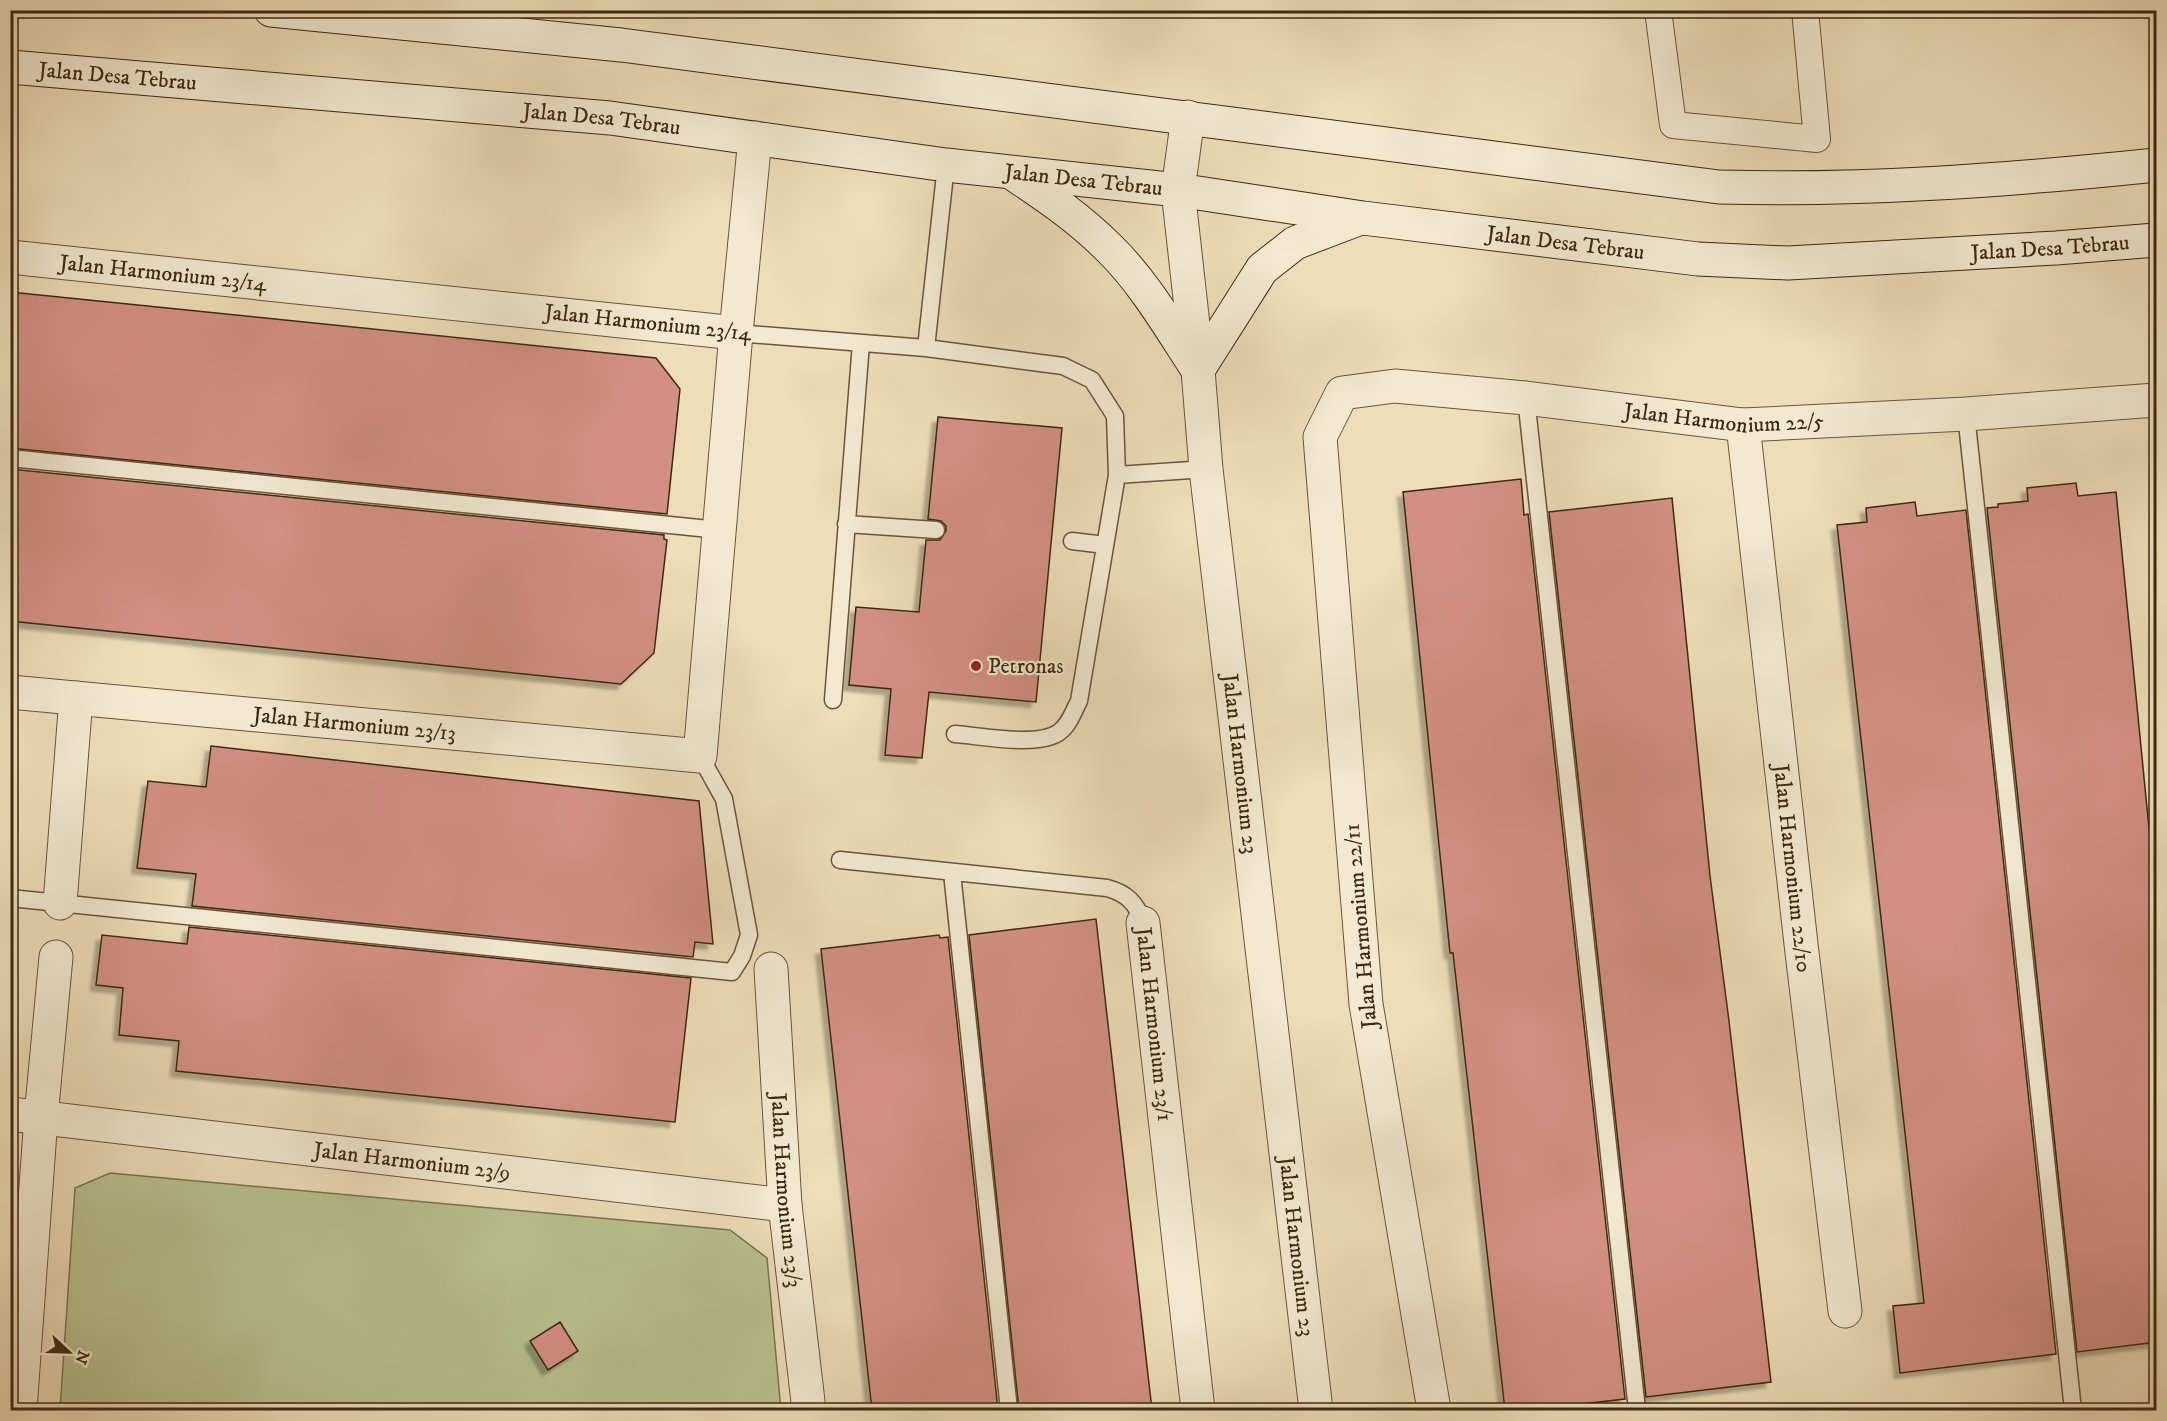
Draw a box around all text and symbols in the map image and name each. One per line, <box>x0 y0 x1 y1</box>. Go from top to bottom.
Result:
street label: Jalan Desa Tebrau <box>35 56 198 96</box>
street label: Jalan Desa Tebrau <box>520 97 682 141</box>
street label: Jalan Desa Tebrau <box>1001 158 1164 202</box>
street label: Jalan Desa Tebrau <box>1483 220 1646 266</box>
street label: Jalan Desa Tebrau <box>1968 229 2130 266</box>
street label: Jalan Harmonium 23/14 <box>56 249 269 297</box>
street label: Jalan Harmonium 23/14 <box>541 299 754 347</box>
street label: Jalan Harmonium 22/5 <box>1621 397 1825 439</box>
place label: Petronas <box>988 653 1064 680</box>
marker: Petronas <box>969 659 983 673</box>
street label: Jalan Harmonium 23 <box>1216 670 1264 855</box>
street label: Jalan Harmonium 23/13 <box>250 701 457 747</box>
street label: Jalan Harmonium 22/10 <box>1767 761 1818 974</box>
street label: Jalan Harmonium 22/11 <box>1339 822 1384 1032</box>
street label: Jalan Harmonium 23/1 <box>1130 924 1179 1123</box>
street label: Jalan Harmonium 23/3 <box>765 1090 808 1289</box>
street label: Jalan Harmonium 23/9 <box>310 1136 512 1186</box>
street label: Jalan Harmonium 23 <box>1273 1153 1321 1338</box>
north arrow <box>39 1322 99 1382</box>
text: N <box>70 1347 94 1367</box>

